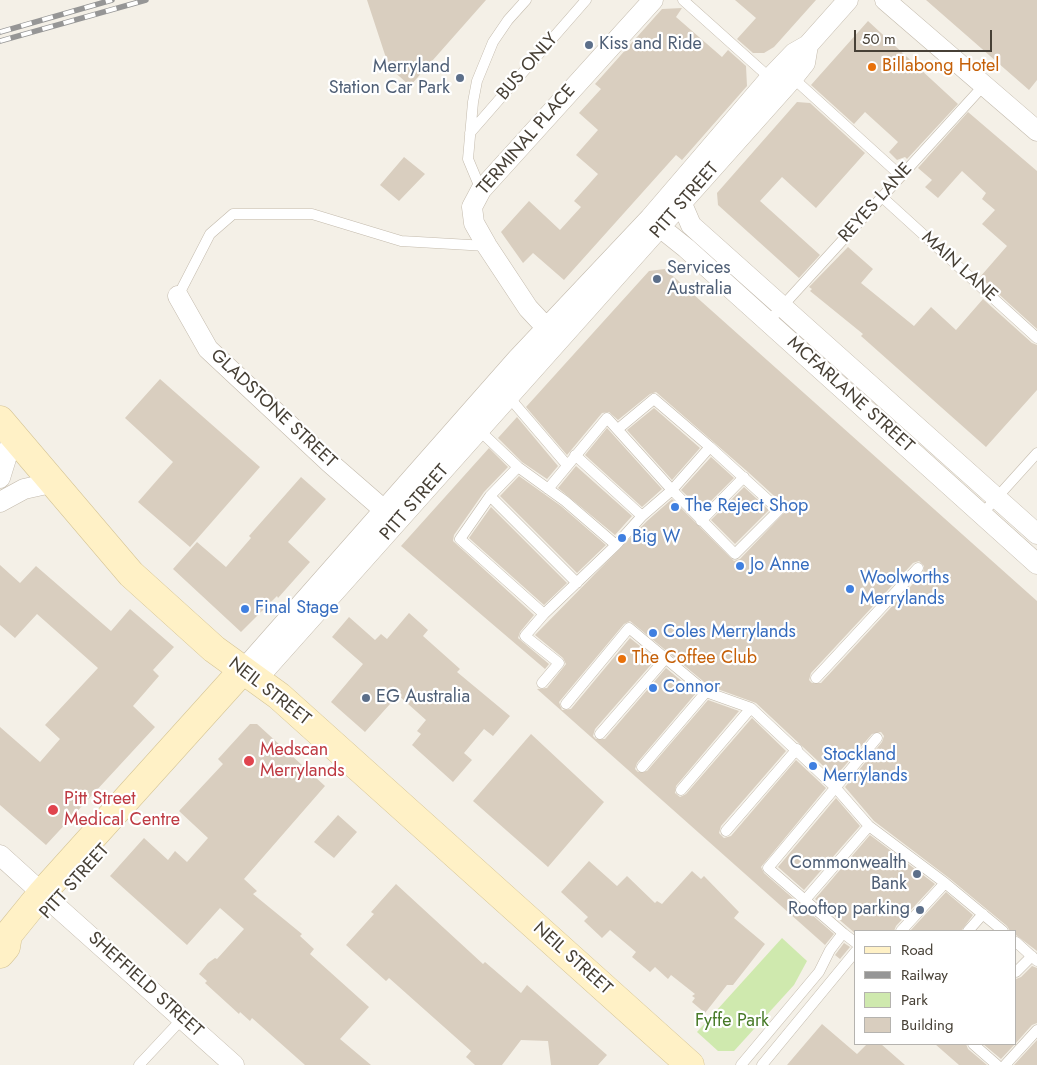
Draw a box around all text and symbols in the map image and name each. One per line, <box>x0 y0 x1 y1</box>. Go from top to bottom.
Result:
scale bar <box>857 20 994 52</box>
text: 50 m <box>862 28 896 50</box>
street label: BUS ONLY <box>493 29 563 105</box>
place label: Kiss and Ride <box>599 34 702 56</box>
marker: Kiss and Ride <box>583 39 595 51</box>
place label: Billabong Hotel <box>882 56 999 78</box>
place label: Merryland Station Car Park <box>329 57 450 100</box>
marker: Billabong Hotel <box>866 61 878 73</box>
marker: Merryland Station Car Park <box>454 72 466 84</box>
street label: TERMINAL PLACE <box>473 81 581 199</box>
street label: PITT STREET <box>646 159 724 243</box>
street label: REYES LANE <box>835 159 917 247</box>
street label: MAIN LANE <box>917 227 1001 307</box>
place label: Services Australia <box>667 258 732 300</box>
marker: Services Australia <box>651 273 663 285</box>
street label: MCFARLANE STREET <box>782 332 918 458</box>
street label: GLADSTONE STREET <box>206 345 340 473</box>
street label: PITT STREET <box>376 461 454 545</box>
place label: The Reject Shop <box>685 496 808 518</box>
marker: The Reject Shop <box>669 501 681 513</box>
place label: Big W <box>632 527 680 549</box>
marker: Big W <box>616 532 628 544</box>
place label: Jo Anne <box>750 555 810 577</box>
marker: Jo Anne <box>734 560 746 572</box>
place label: Woolworths Merrylands <box>860 568 949 610</box>
marker: Woolworths Merrylands <box>844 583 856 595</box>
place label: Final Stage <box>255 598 339 620</box>
marker: Final Stage <box>239 603 251 615</box>
place label: Coles Merrylands <box>663 622 796 644</box>
marker: Coles Merrylands <box>647 627 659 639</box>
place label: The Coffee Club <box>632 648 757 670</box>
street label: NEIL STREET <box>224 653 314 731</box>
marker: The Coffee Club <box>616 653 628 665</box>
place label: Connor <box>663 677 720 699</box>
marker: Connor <box>647 682 659 694</box>
place label: EG Australia <box>376 687 470 709</box>
marker: EG Australia <box>360 692 372 704</box>
place label: Medscan Merrylands <box>260 740 344 782</box>
place label: Stockland Merrylands <box>823 745 907 788</box>
marker: Medscan Merrylands <box>242 754 256 768</box>
marker: Stockland Merrylands <box>807 760 819 772</box>
place label: Pitt Street Medical Centre <box>64 789 180 832</box>
marker: Pitt Street Medical Centre <box>46 803 60 817</box>
street label: PITT STREET <box>36 840 114 924</box>
place label: Commonwealth Bank <box>790 853 907 896</box>
marker: Commonwealth Bank <box>911 868 923 880</box>
place label: Rooftop parking <box>788 899 910 921</box>
marker: Rooftop parking <box>914 904 926 916</box>
street label: NEIL STREET <box>528 918 616 1000</box>
street label: SHEFFIELD STREET <box>83 928 207 1042</box>
legend <box>854 930 1017 1045</box>
text: Road <box>901 939 933 961</box>
text: Railway <box>901 964 948 986</box>
text: Park <box>901 989 928 1011</box>
park label: Fyffe Park <box>695 1011 769 1033</box>
text: Building <box>901 1014 953 1036</box>

